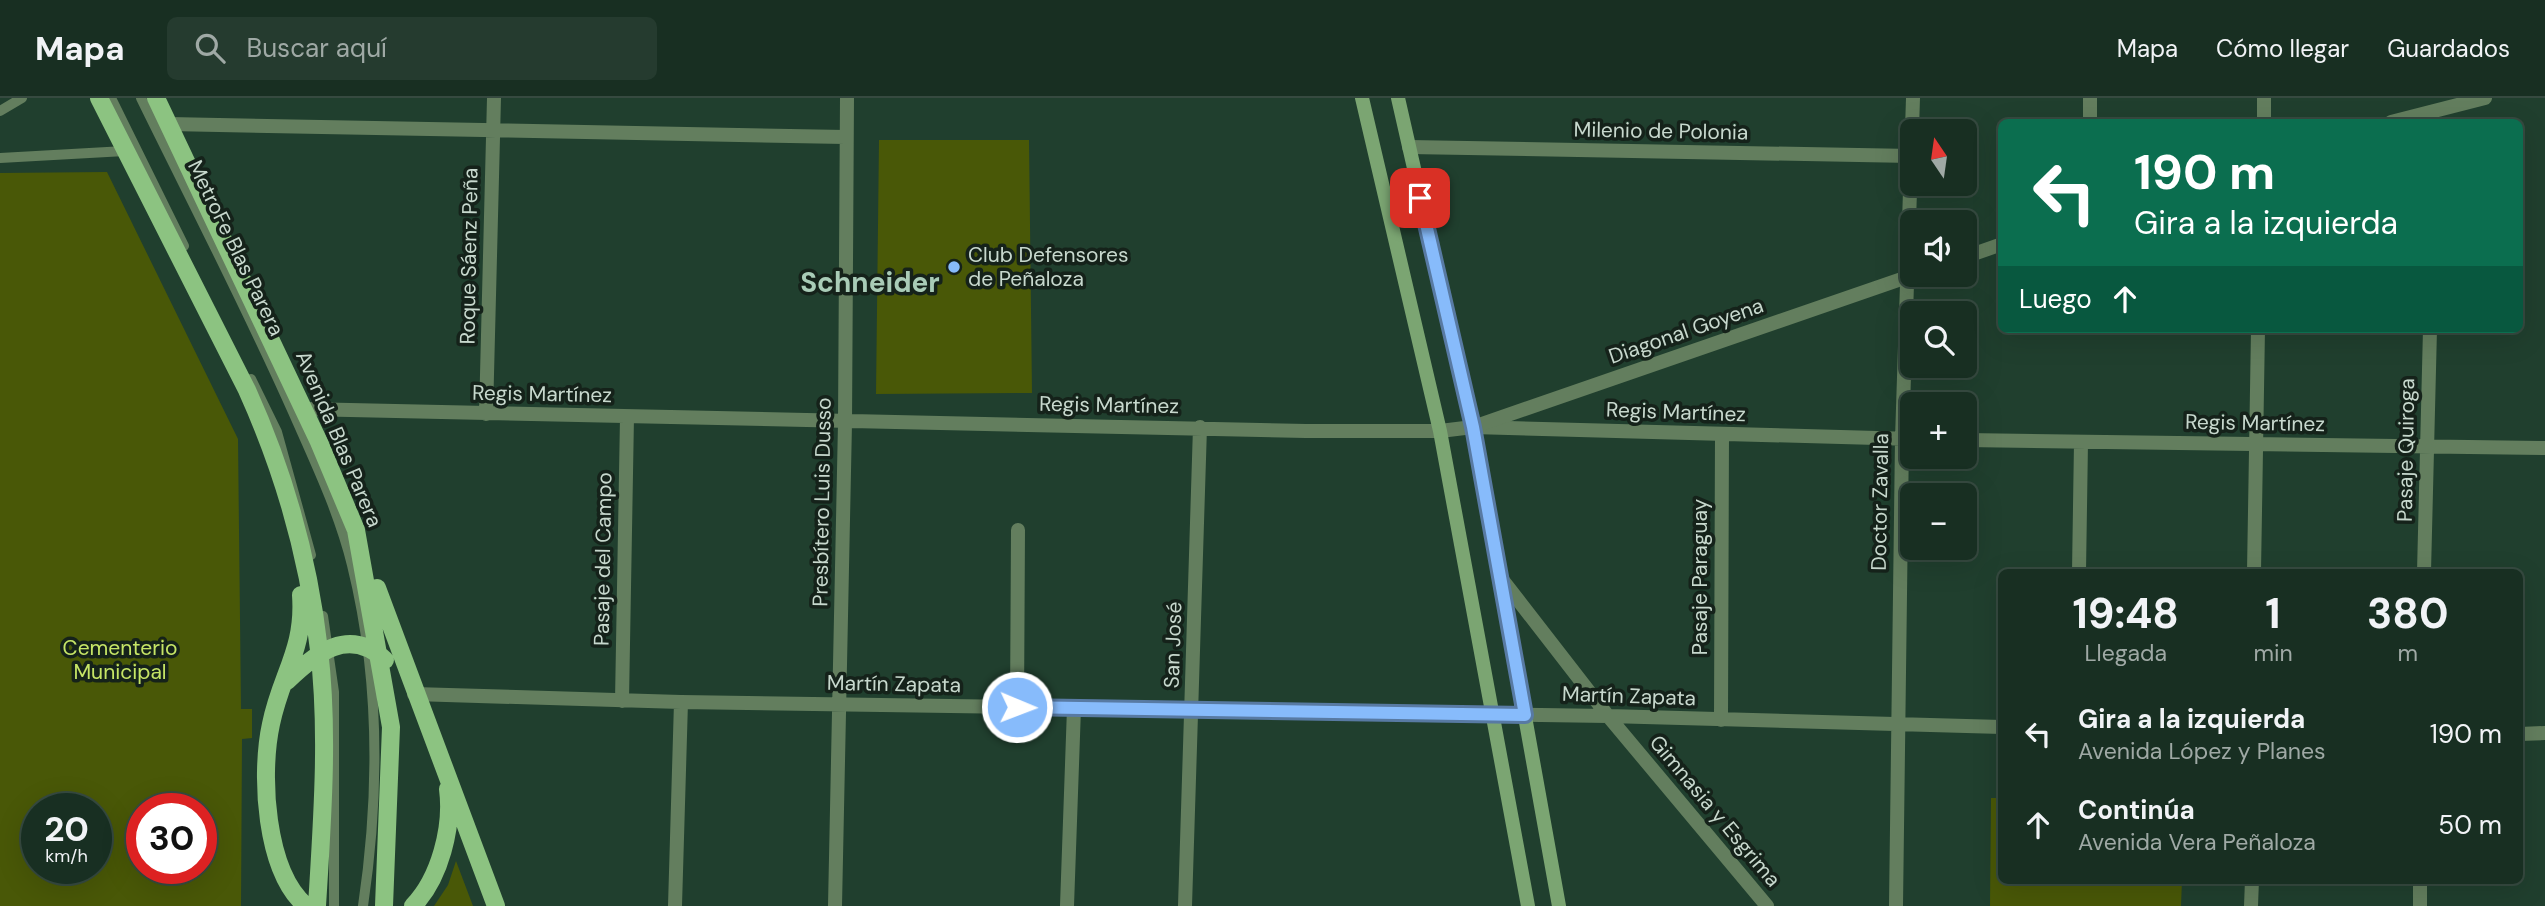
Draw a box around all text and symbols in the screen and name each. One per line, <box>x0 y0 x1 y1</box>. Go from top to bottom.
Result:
search box <box>167 17 657 80</box>
text: Mapa <box>35 27 125 70</box>
icon: search <box>191 29 229 67</box>
text: Buscar aquí <box>247 31 387 65</box>
text: Mapa <box>2117 33 2178 64</box>
text: Cómo llegar <box>2216 33 2349 64</box>
text: Guardados <box>2387 33 2510 64</box>
street label: Milenio de Polonia <box>1573 115 1749 147</box>
north arrow <box>1900 119 1978 196</box>
map controls <box>1900 119 1977 560</box>
text: 190 m <box>2134 140 2275 204</box>
icon: left <box>2019 147 2110 238</box>
street label: MetroFe Blas Parera <box>181 156 291 340</box>
street label: Roque Sáenz Peña <box>453 167 485 345</box>
pin <box>1390 168 1450 228</box>
icon: arrive <box>1401 179 1439 217</box>
text: Gira a la izquierda <box>2134 202 2398 244</box>
button: sound <box>1900 210 1977 287</box>
place label: Club Defensores de Peñaloza <box>968 241 1128 293</box>
marker: Club Defensores de Peñaloza <box>946 259 962 275</box>
district label: Schneider <box>800 264 940 301</box>
icon: ahead <box>2106 280 2144 318</box>
text: Luego <box>2019 282 2092 316</box>
street label: Diagonal Goyena <box>1605 291 1767 371</box>
button: search <box>1900 301 1977 378</box>
street label: Avenida Blas Parera <box>289 346 389 532</box>
street label: Pasaje Quiroga <box>2391 378 2421 522</box>
street label: Regis Martínez <box>472 379 612 409</box>
street label: Regis Martínez <box>1039 390 1179 420</box>
button: + <box>1900 392 1977 469</box>
street label: Regis Martínez <box>1606 396 1746 428</box>
street label: Presbítero Luis Dusso <box>806 397 838 607</box>
street label: Regis Martínez <box>2185 408 2325 438</box>
street label: Doctor Zavalla <box>1865 433 1895 571</box>
street label: Pasaje del Campo <box>587 472 619 646</box>
button: − <box>1900 483 1977 560</box>
street label: Pasaje Paraguay <box>1686 498 1714 655</box>
text: 19:48 <box>2072 586 2179 641</box>
text: 1 <box>2265 586 2281 641</box>
text: 380 <box>2367 586 2449 641</box>
street label: San José <box>1157 601 1189 689</box>
park label: Cementerio Municipal <box>63 634 177 686</box>
text: Llegada <box>2084 638 2167 668</box>
text: min <box>2253 638 2293 668</box>
text: m <box>2398 638 2418 668</box>
street label: Martín Zapata <box>827 669 961 699</box>
position arrow <box>980 670 1054 744</box>
street label: Martín Zapata <box>1561 680 1697 712</box>
text: Gira a la izquierda <box>2078 702 2305 736</box>
icon: left <box>2019 715 2057 753</box>
text: 190 m <box>2430 717 2502 751</box>
street label: Gimnasia y Esgrima <box>1643 729 1787 893</box>
text: Avenida López y Planes <box>2078 736 2326 766</box>
speed limit sign: 30 <box>126 793 217 884</box>
text: Continúa <box>2078 793 2195 827</box>
text: 20 <box>44 806 89 852</box>
icon: ahead <box>2019 806 2057 844</box>
text: 50 m <box>2438 808 2502 842</box>
text: Avenida Vera Peñaloza <box>2078 827 2316 857</box>
text: km/h <box>45 844 88 868</box>

